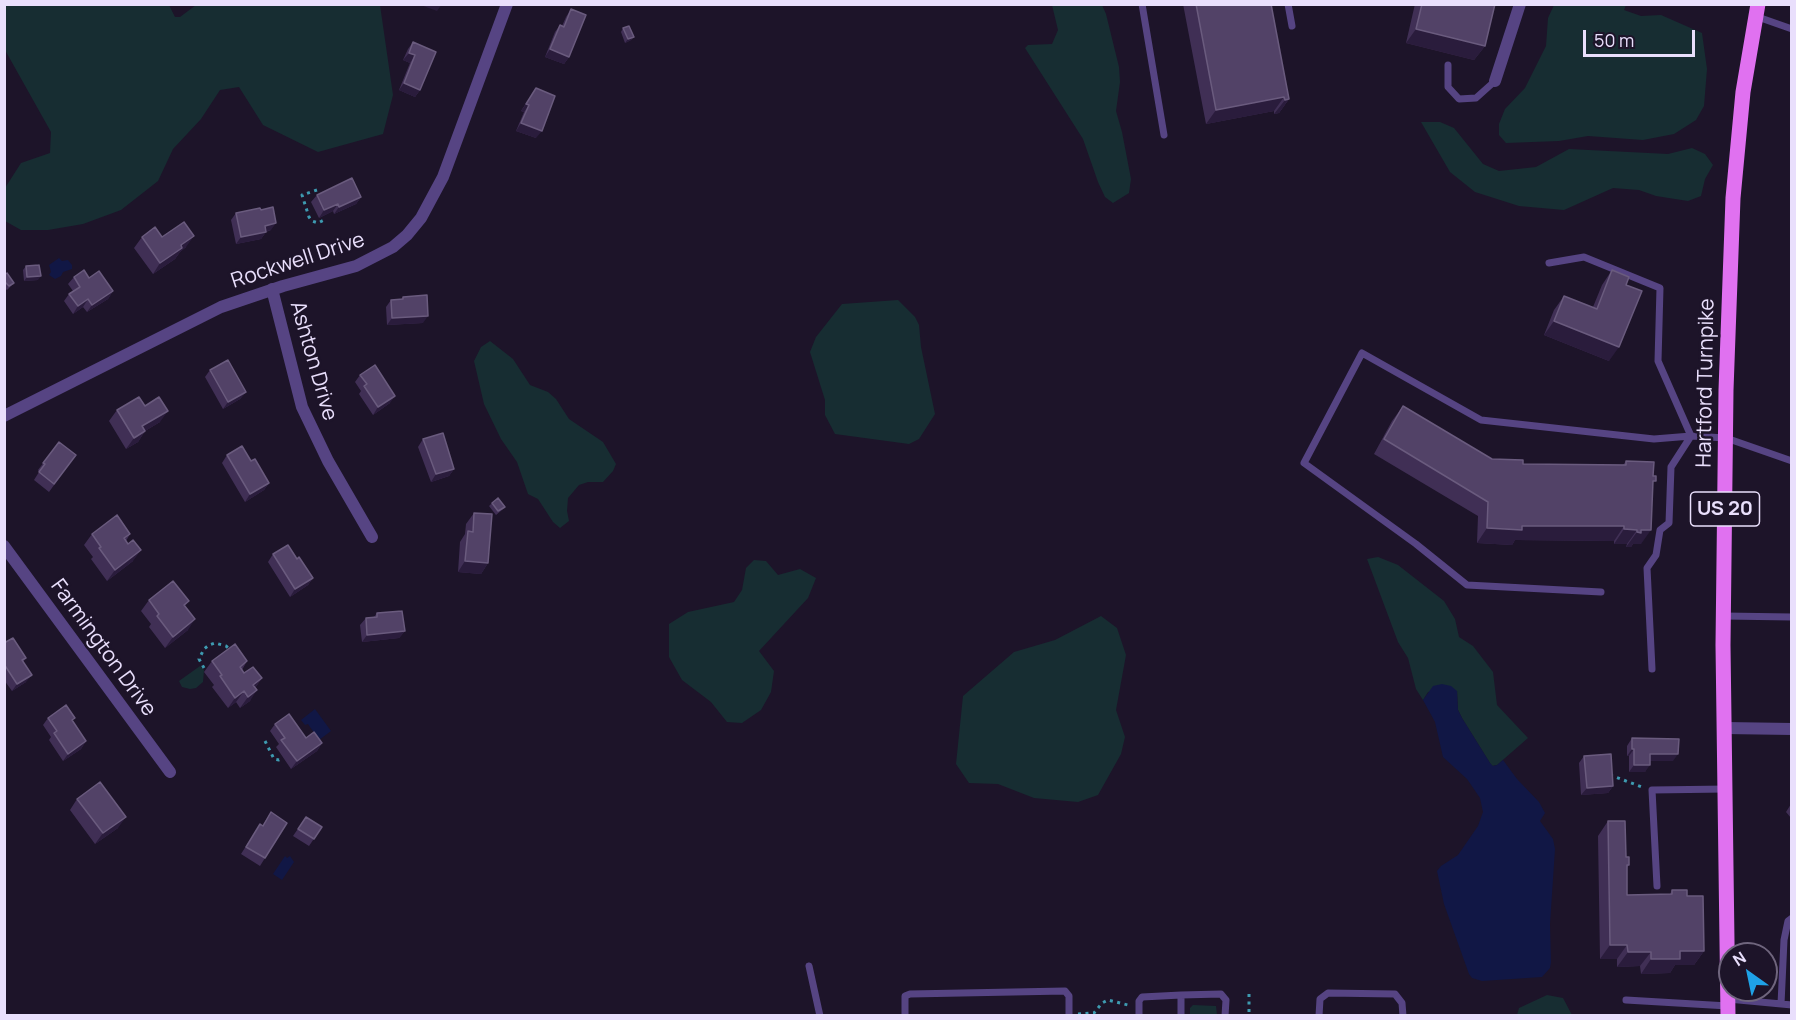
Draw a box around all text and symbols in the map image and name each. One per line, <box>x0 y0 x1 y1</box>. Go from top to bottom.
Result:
scale bar <box>1586 18 1698 56</box>
text: 50 m <box>1594 28 1634 52</box>
street label: Rockwell Drive <box>228 228 368 294</box>
street label: Ashton Drive <box>284 298 342 424</box>
street label: Hartford Turnpike <box>1692 298 1720 468</box>
road number: US 20 <box>1690 492 1760 526</box>
street label: Farmington Drive <box>45 575 161 721</box>
north arrow <box>1718 942 1778 1002</box>
text: N <box>1728 946 1750 971</box>

